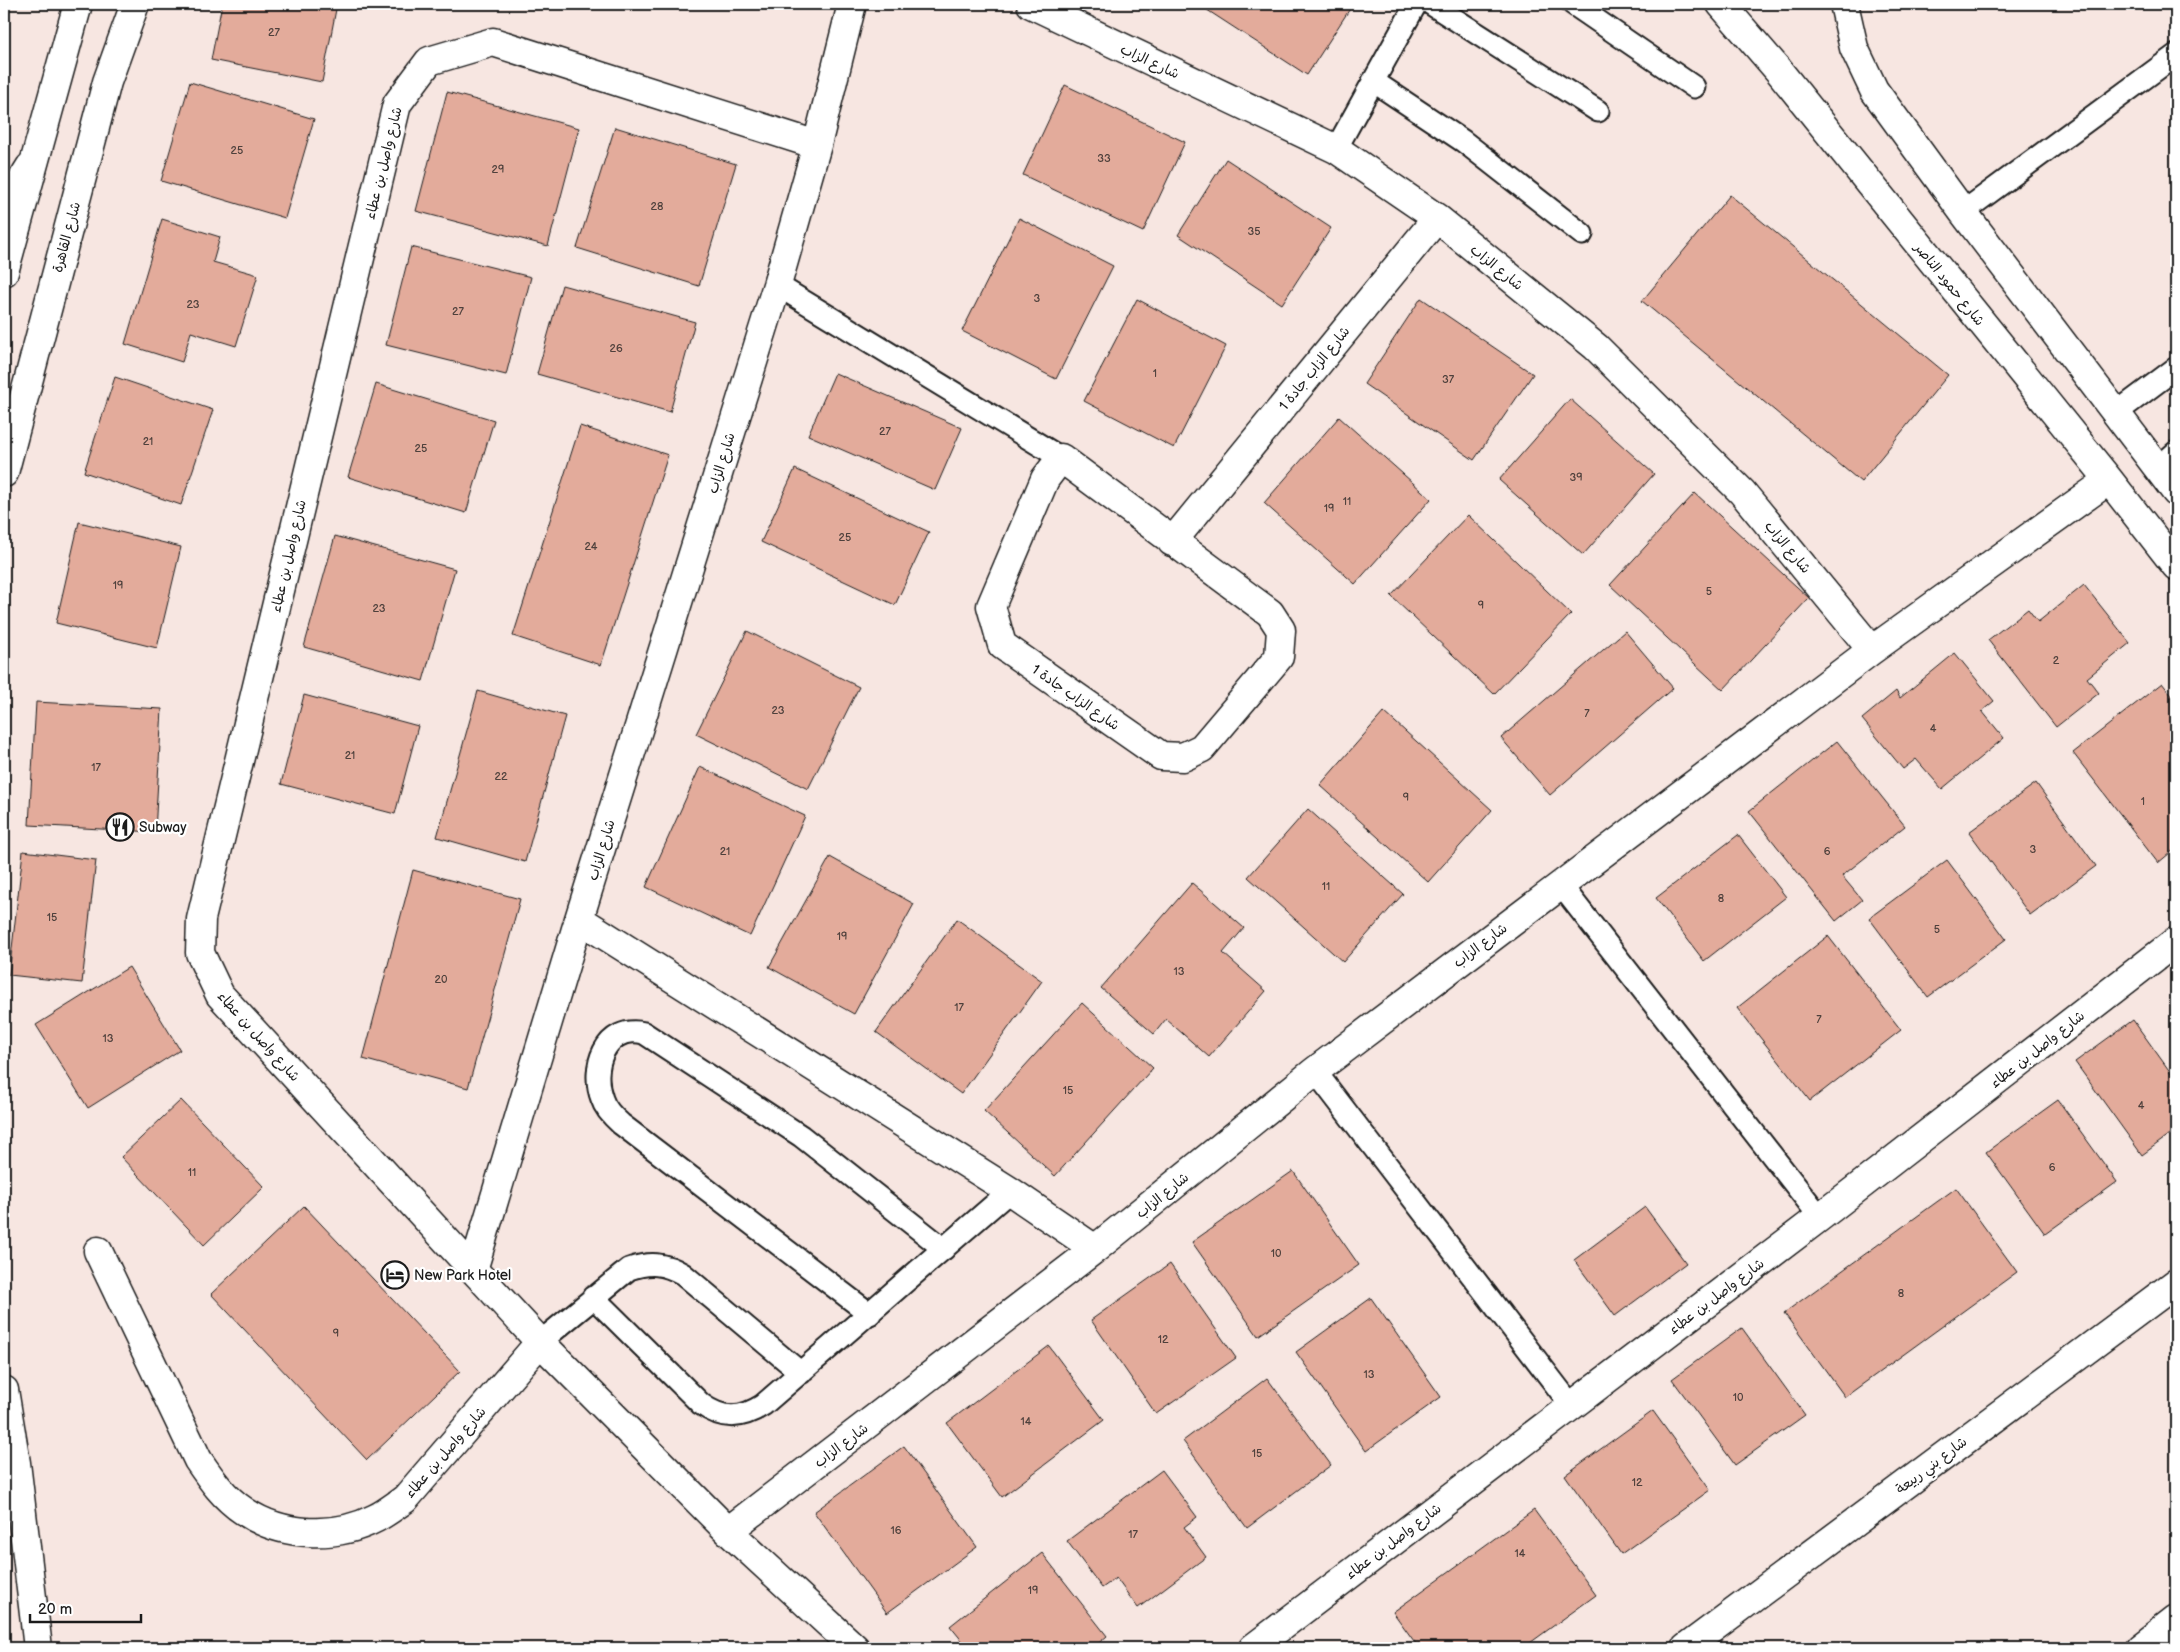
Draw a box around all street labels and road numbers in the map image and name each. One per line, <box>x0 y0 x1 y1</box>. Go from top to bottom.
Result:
street label: شارع الزاب <box>1117 40 1182 83</box>
street label: شارع واصل بن عطاء <box>361 105 407 221</box>
street label: شارع القاهرة <box>49 200 85 275</box>
street label: شارع حمود الناصر <box>1910 239 1988 330</box>
street label: شارع الزاب <box>1466 241 1527 295</box>
street label: شارع الزاب جادة 1 <box>1275 323 1354 414</box>
street label: شارع الزاب <box>704 431 740 496</box>
street label: شارع واصل بن عطاء <box>267 498 311 614</box>
street label: شارع الزاب <box>1760 518 1814 578</box>
street label: شارع الزاب جادة 1 <box>1028 661 1123 735</box>
street label: شارع الزاب <box>584 818 620 883</box>
street label: شارع الزاب <box>1450 920 1511 972</box>
street label: شارع واصل بن عطاء <box>213 988 304 1086</box>
street label: شارع واصل بن عطاء <box>1987 1007 2089 1092</box>
street label: شارع الزاب <box>1132 1169 1193 1223</box>
street label: شارع واصل بن عطاء <box>1665 1255 1768 1339</box>
street label: شارع واصل بن عطاء <box>401 1403 490 1502</box>
street label: شارع الزاب <box>811 1420 872 1472</box>
street label: شارع بني ربيعة <box>1892 1433 1973 1501</box>
street label: شارع واصل بن عطاء <box>1342 1500 1445 1584</box>

